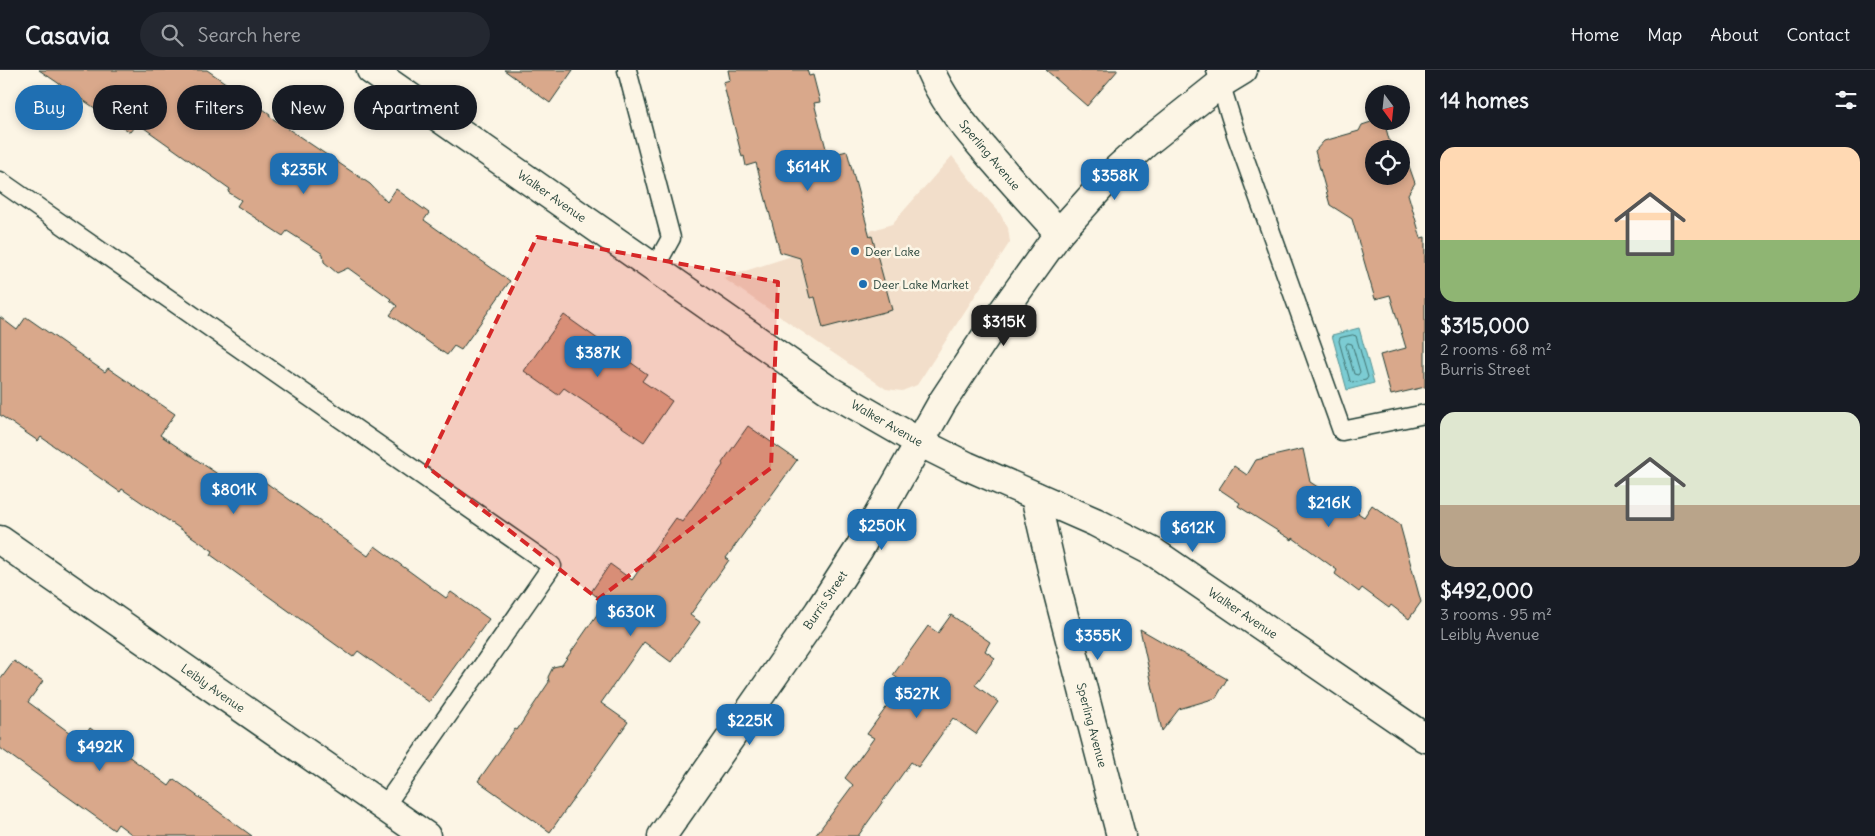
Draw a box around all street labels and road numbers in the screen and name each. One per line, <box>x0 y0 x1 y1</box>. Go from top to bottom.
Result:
street label: Sperling Avenue <box>956 117 1024 193</box>
street label: Walker Avenue <box>515 167 589 225</box>
street label: Walker Avenue <box>848 396 926 450</box>
street label: Burris Street <box>800 568 850 632</box>
street label: Walker Avenue <box>1205 584 1281 642</box>
street label: Leibly Avenue <box>178 660 248 716</box>
street label: Sperling Avenue <box>1073 681 1111 769</box>

